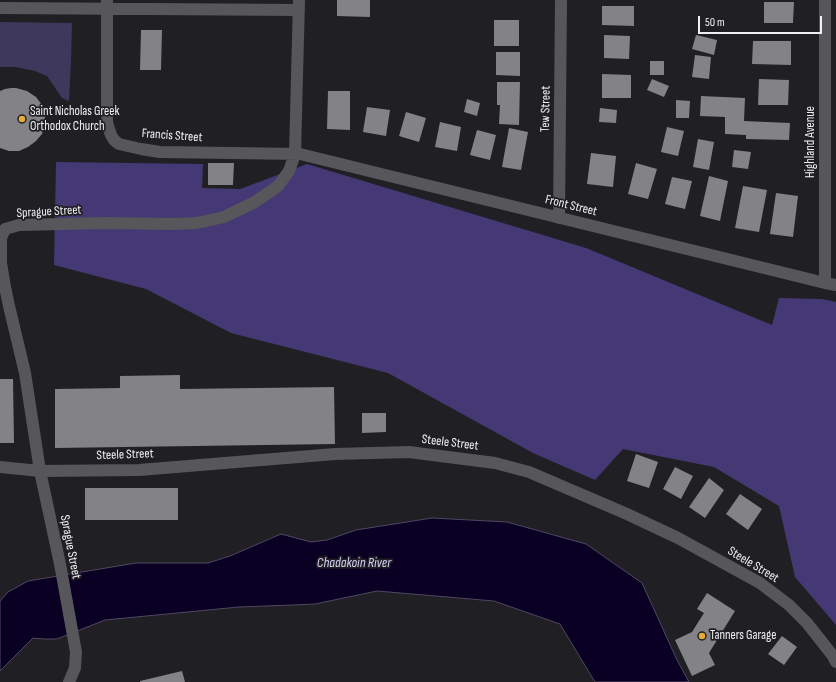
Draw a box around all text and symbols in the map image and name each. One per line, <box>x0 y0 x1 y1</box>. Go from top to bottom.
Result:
scale bar <box>700 8 824 34</box>
text: 50 m <box>705 15 725 30</box>
street label: Tew Street <box>538 86 554 132</box>
place label: Saint Nicholas Greek Orthodox Church <box>30 104 119 135</box>
street label: Highland Avenue <box>803 106 819 178</box>
marker: Saint Nicholas Greek Orthodox Church <box>17 114 27 124</box>
street label: Francis Street <box>141 126 203 146</box>
street label: Front Street <box>543 192 599 220</box>
street label: Sprague Street <box>16 203 82 221</box>
street label: Steele Street <box>421 432 479 454</box>
street label: Steele Street <box>96 446 154 464</box>
street label: Sprague Street <box>56 514 84 580</box>
street label: Steele Street <box>725 544 781 586</box>
water label: Chadakoin River <box>317 555 391 571</box>
place label: Tanners Garage <box>710 628 776 644</box>
marker: Tanners Garage <box>697 631 707 641</box>

